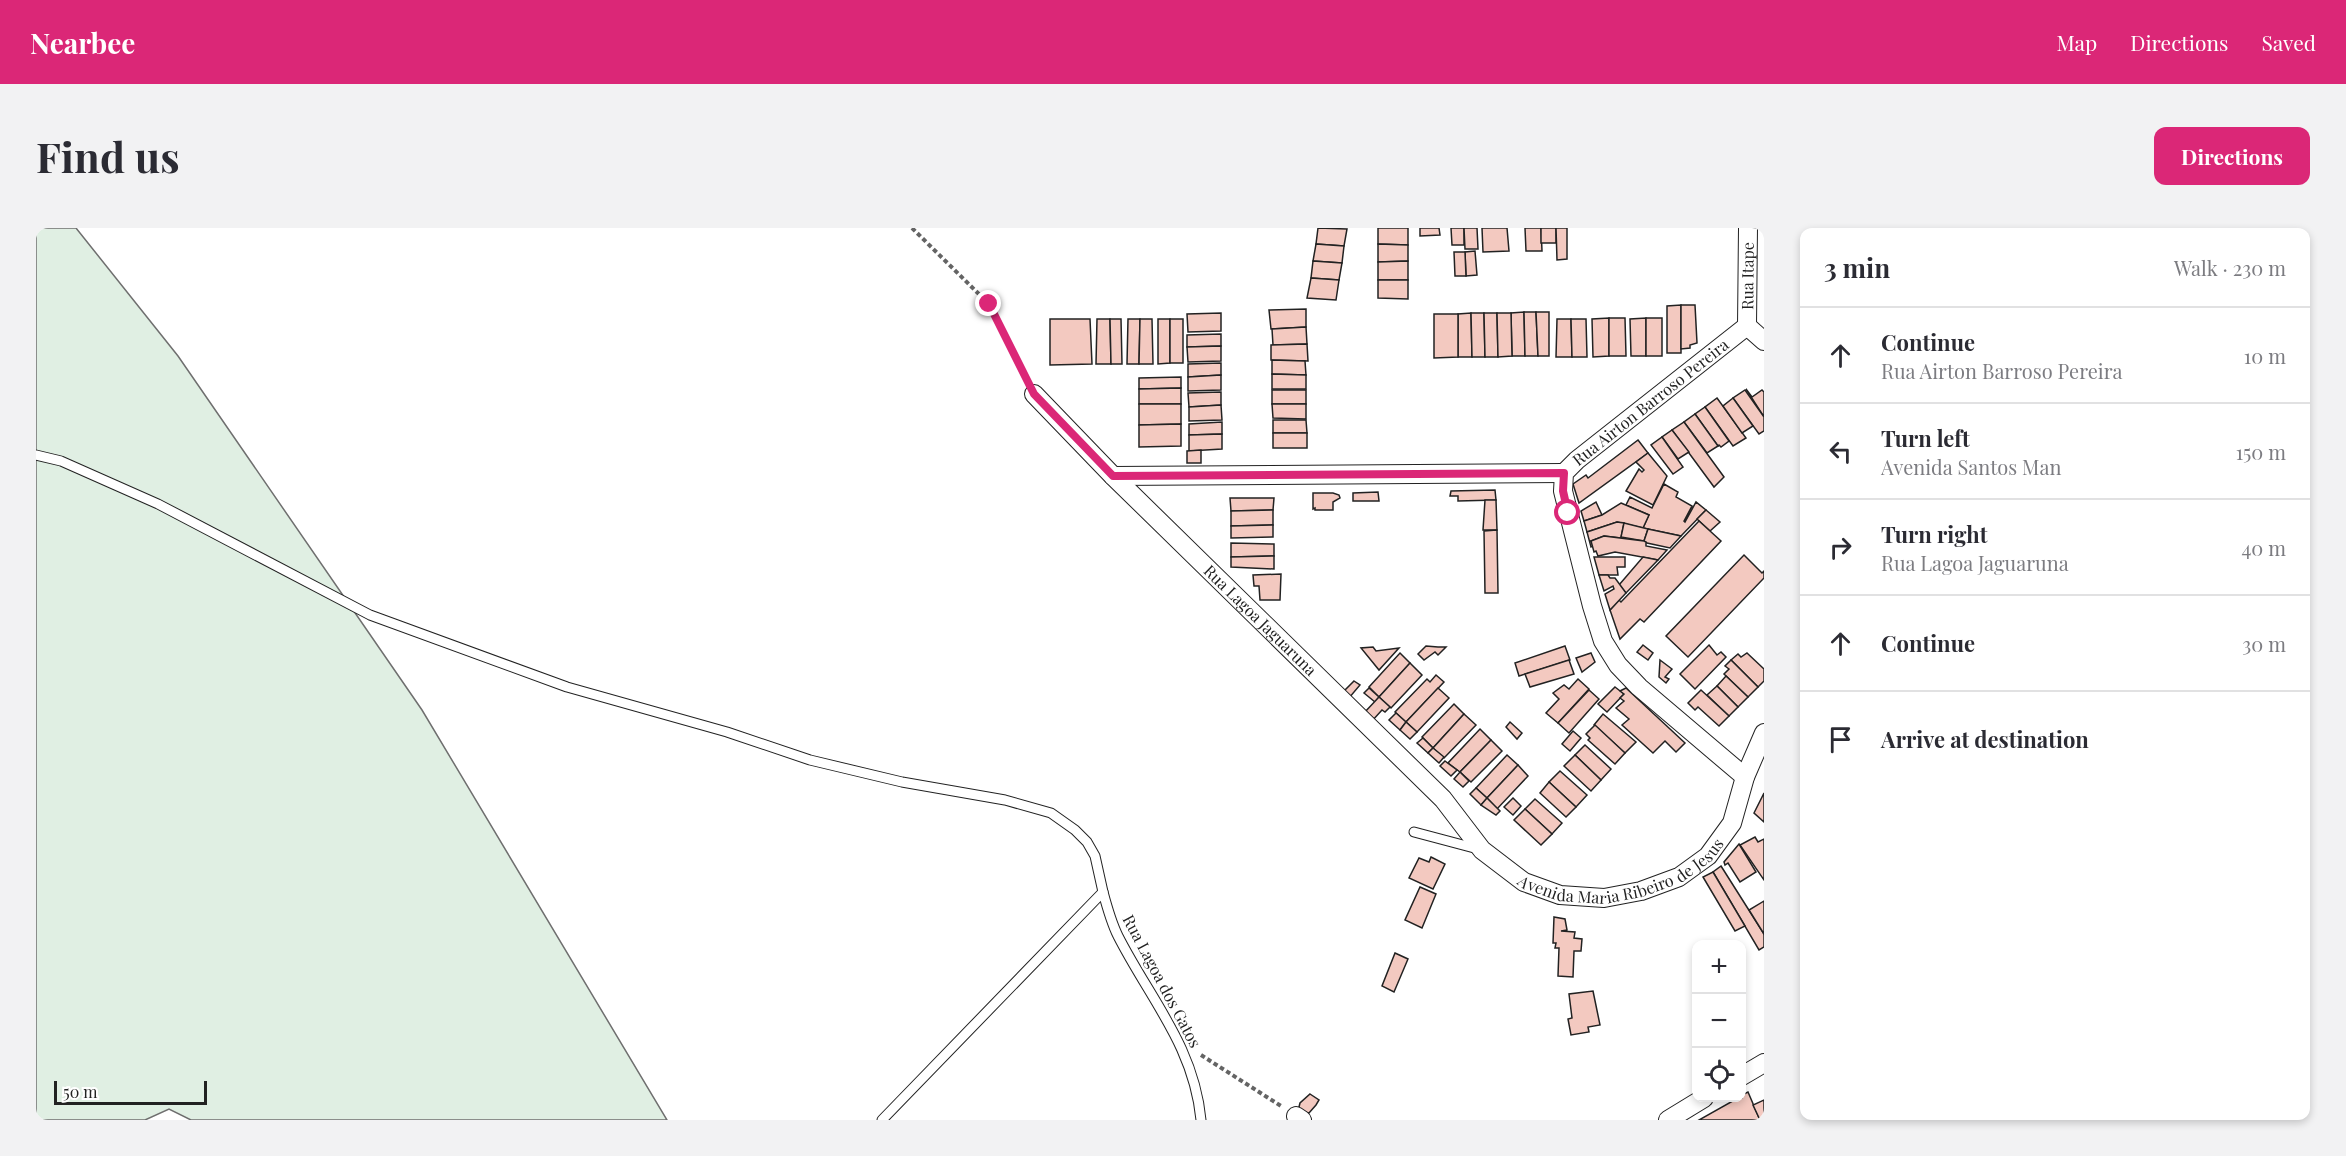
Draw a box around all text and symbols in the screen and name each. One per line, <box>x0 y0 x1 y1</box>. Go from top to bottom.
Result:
text: Nearbee <box>30 24 135 61</box>
text: Map <box>2056 28 2097 56</box>
text: Directions <box>2130 28 2228 56</box>
text: Saved <box>2261 28 2316 56</box>
button: Directions <box>2154 127 2310 185</box>
text: Find us <box>36 128 180 184</box>
street label: Rua Itape <box>1736 242 1758 310</box>
text: 3 min <box>1824 250 1890 285</box>
text: Walk · 230 m <box>2174 254 2286 281</box>
route end <box>975 290 1001 316</box>
text: Continue <box>1881 327 1975 357</box>
street label: Rua Airton Barroso Pereira <box>1568 334 1733 470</box>
icon: ahead <box>1824 339 1857 372</box>
text: 10 m <box>2244 342 2286 369</box>
text: Rua Airton Barroso Pereira <box>1881 357 2123 384</box>
text: Turn left <box>1881 423 1970 453</box>
icon: left <box>1824 435 1857 468</box>
text: 150 m <box>2236 438 2286 465</box>
text: Avenida Santos Man <box>1881 453 2061 480</box>
route start <box>1554 499 1580 525</box>
text: Turn right <box>1881 519 1987 549</box>
icon: right <box>1824 531 1857 564</box>
text: 40 m <box>2241 534 2286 561</box>
text: Rua Lagoa Jaguaruna <box>1881 549 2069 576</box>
street label: Rua Lagoa Jaguaruna <box>1200 560 1322 680</box>
icon: ahead <box>1824 627 1857 660</box>
text: Continue <box>1881 628 1975 658</box>
text: 30 m <box>2242 630 2286 657</box>
icon: arrive <box>1824 723 1857 756</box>
text: Arrive at destination <box>1881 724 2089 754</box>
street label: Avenida Maria Ribeiro de Jesus <box>1513 834 1728 908</box>
street label: Rua Lagoa dos Gatos <box>1119 911 1206 1051</box>
map controls <box>1692 940 1746 1102</box>
button: + <box>1692 940 1746 994</box>
button: − <box>1692 994 1746 1048</box>
button: locate <box>1692 1048 1746 1102</box>
scale bar <box>54 1078 207 1106</box>
text: 50 m <box>63 1081 97 1102</box>

